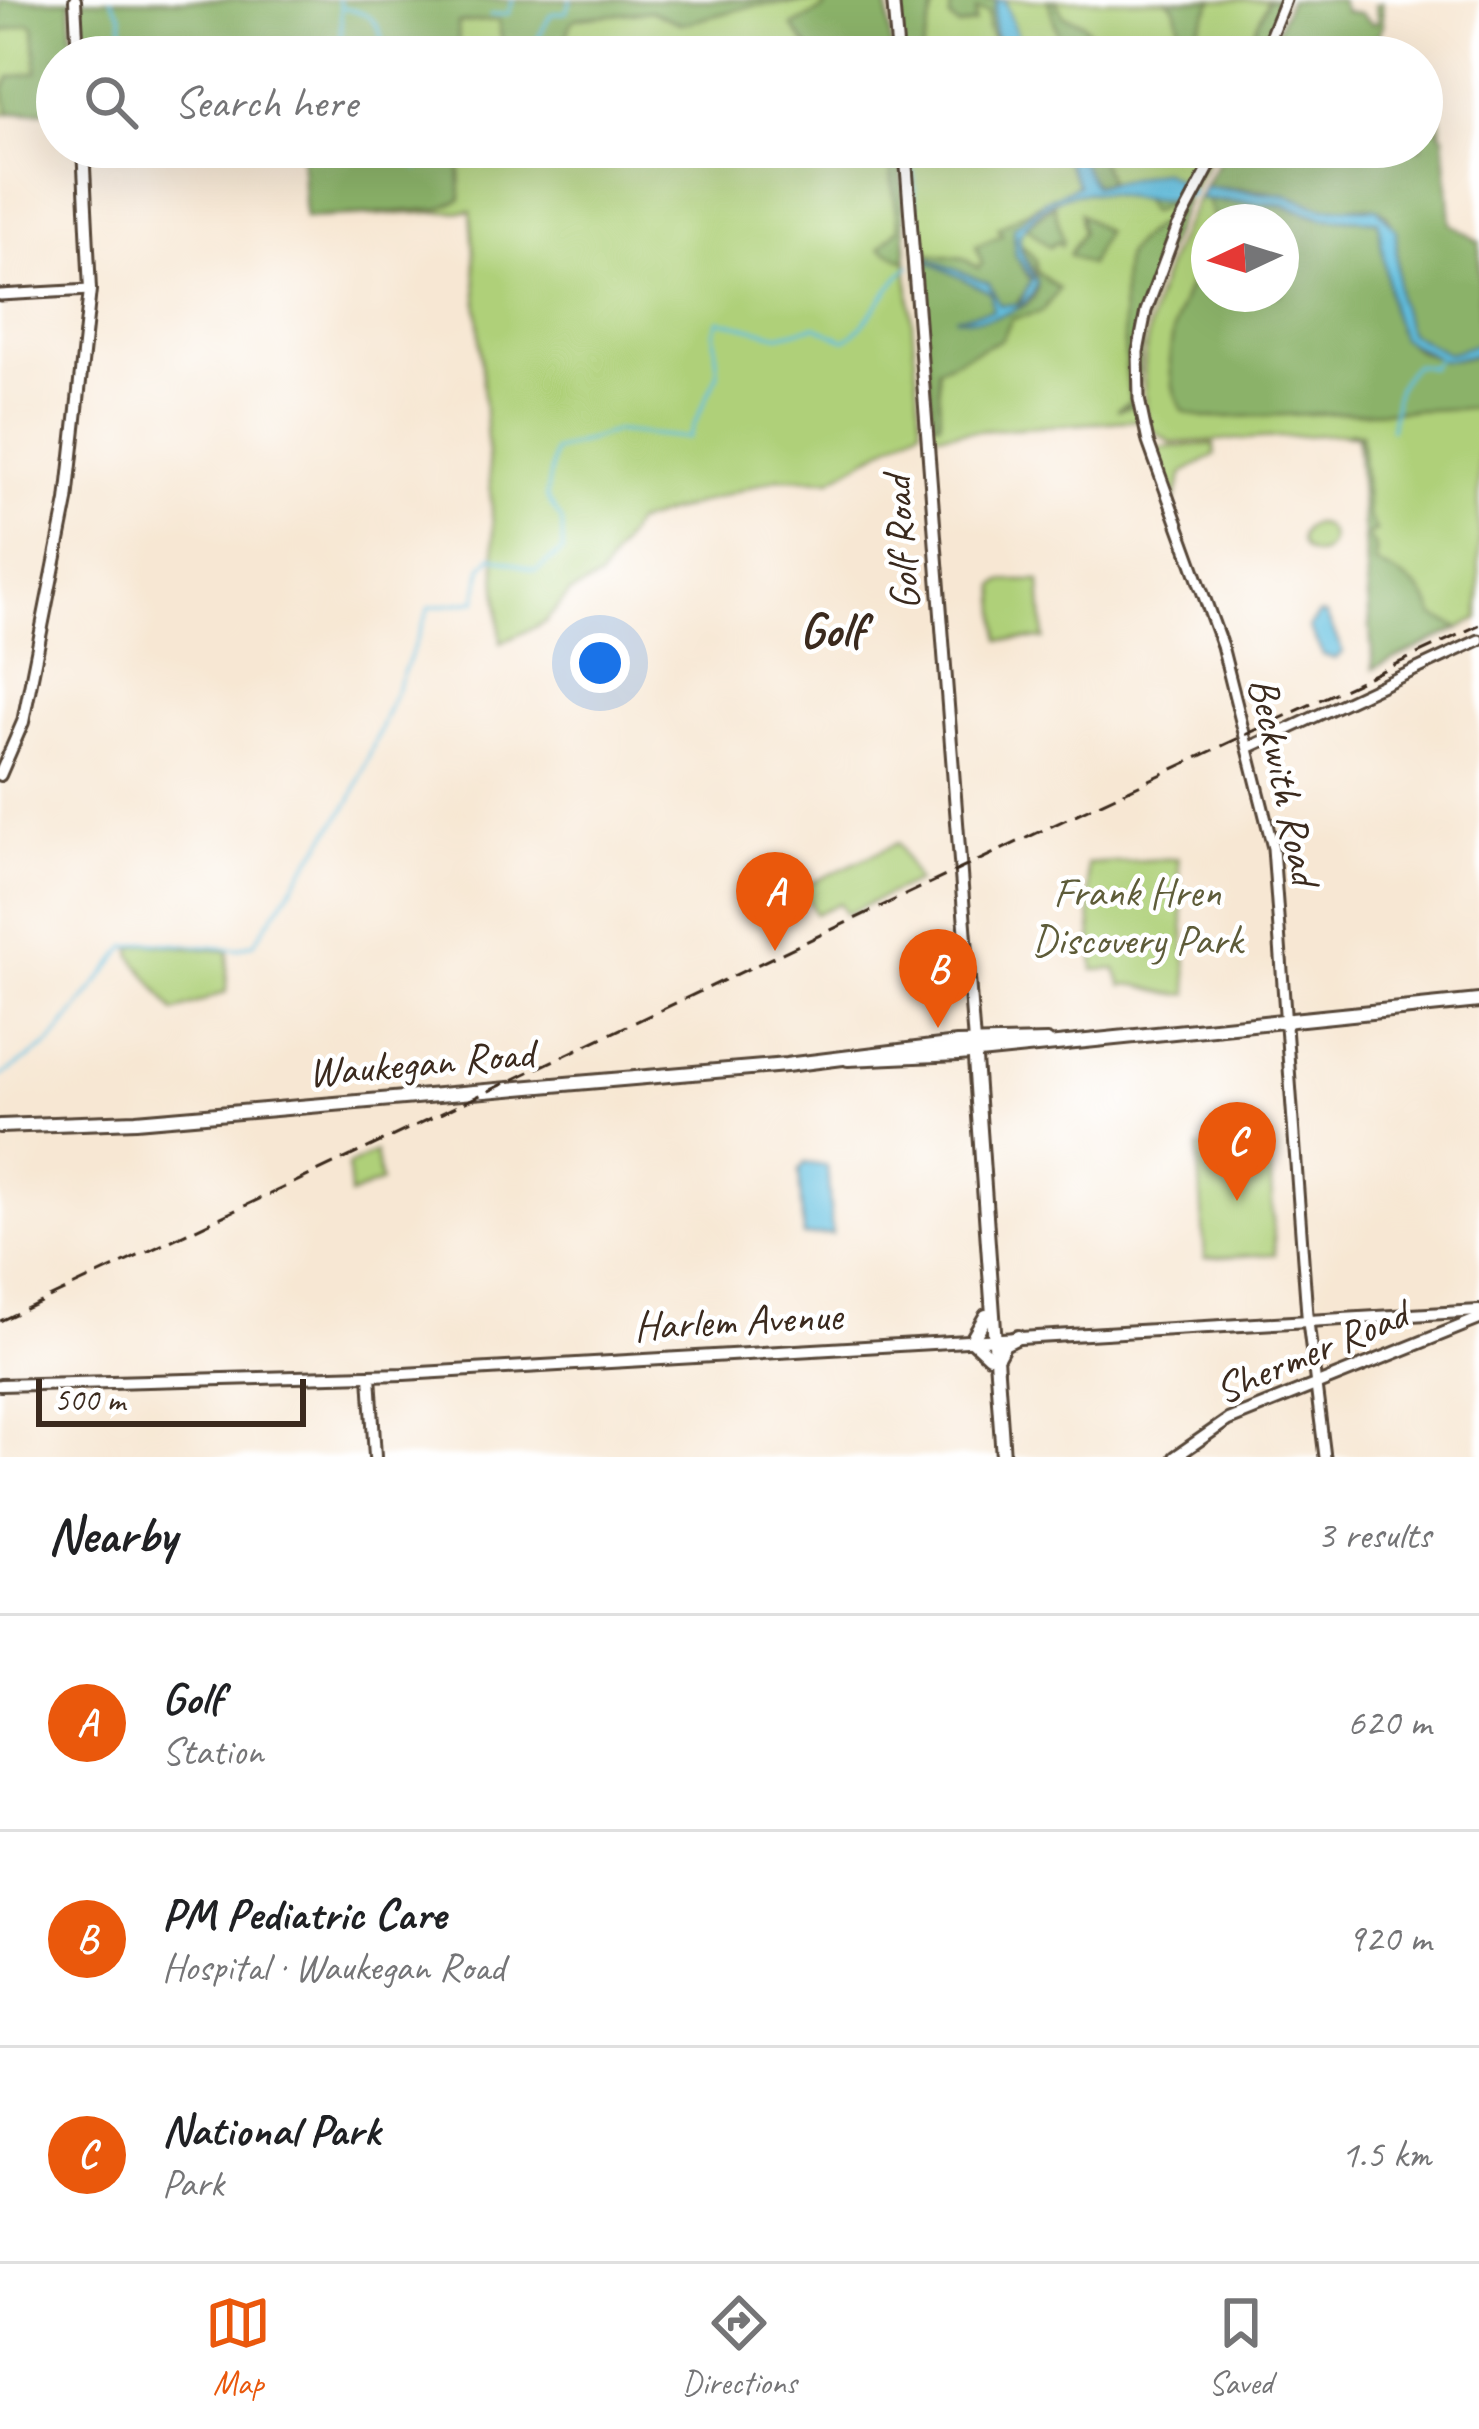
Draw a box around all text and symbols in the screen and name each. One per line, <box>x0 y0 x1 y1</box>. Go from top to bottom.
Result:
search box <box>36 36 1443 168</box>
icon: search <box>78 69 144 135</box>
text: Search here <box>174 74 357 131</box>
north arrow <box>1191 204 1299 312</box>
street label: Golf Road <box>869 469 932 612</box>
district label: Golf <box>800 600 875 660</box>
your location <box>570 633 630 693</box>
street label: Beckwith Road <box>1236 673 1333 895</box>
pin: A <box>736 852 814 951</box>
park label: Frank Hren Discovery Park <box>1032 866 1246 967</box>
pin: B <box>899 929 977 1028</box>
street label: Waukegan Road <box>306 1026 542 1099</box>
pin: C <box>1198 1102 1276 1201</box>
street label: Shermer Road <box>1207 1285 1421 1416</box>
street label: Harlem Avenue <box>633 1289 846 1353</box>
scale bar <box>36 1373 306 1426</box>
text: 500 m <box>54 1379 125 1421</box>
text: Nearby <box>48 1503 176 1567</box>
text: 3 results <box>1317 1511 1431 1560</box>
text: Golf <box>162 1670 222 1727</box>
text: A <box>77 1698 97 1747</box>
text: 620 m <box>1347 1698 1431 1747</box>
text: Station <box>162 1727 263 1776</box>
text: PM Pediatric Care <box>162 1886 446 1943</box>
text: B <box>77 1914 97 1963</box>
text: 920 m <box>1347 1914 1431 1963</box>
text: Hospital · Waukegan Road <box>162 1943 505 1992</box>
text: National Park <box>162 2102 380 2159</box>
text: C <box>78 2130 96 2179</box>
text: 1.5 km <box>1341 2130 1431 2179</box>
text: Park <box>162 2159 224 2208</box>
tab: Map <box>205 2290 271 2404</box>
tab: Directions <box>682 2290 797 2404</box>
tab: Saved <box>1208 2290 1274 2404</box>

